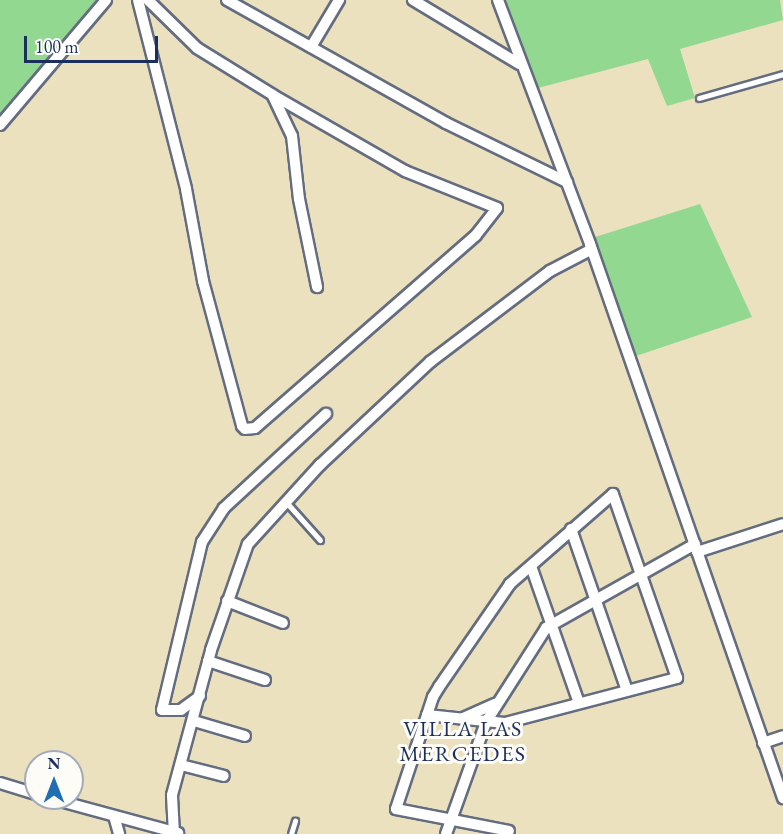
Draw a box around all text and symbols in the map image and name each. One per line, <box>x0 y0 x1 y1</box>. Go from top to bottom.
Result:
scale bar <box>27 24 160 62</box>
text: 100 m <box>35 35 79 58</box>
district label: VILLA LAS MERCEDES <box>399 715 527 766</box>
north arrow <box>24 750 84 810</box>
text: N <box>48 753 60 774</box>

